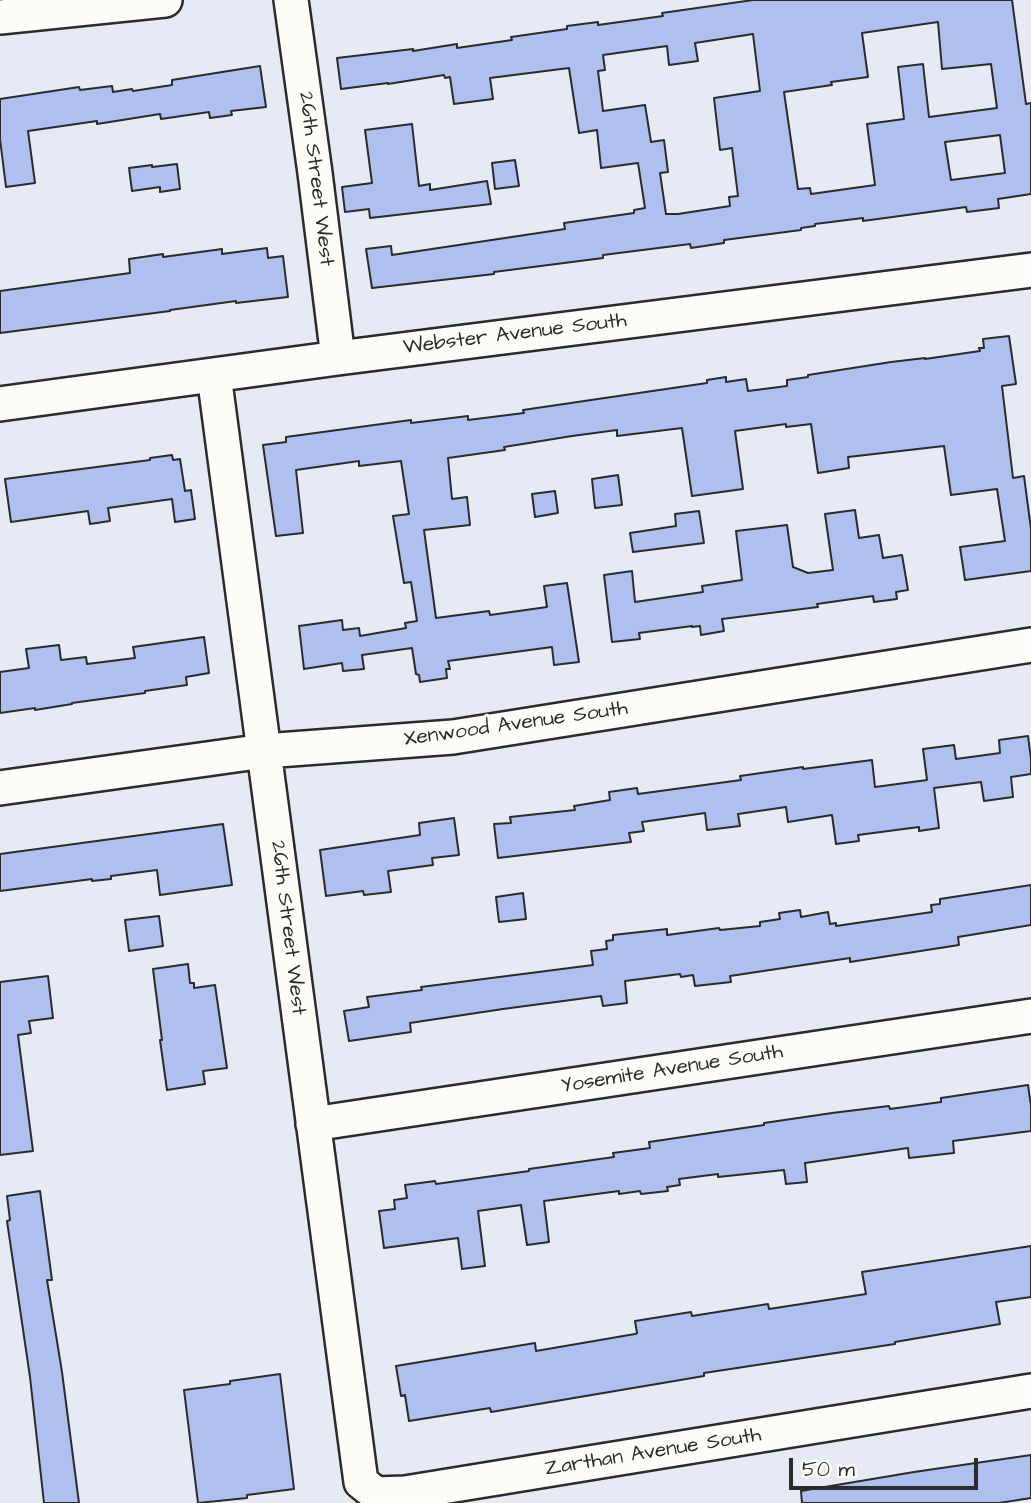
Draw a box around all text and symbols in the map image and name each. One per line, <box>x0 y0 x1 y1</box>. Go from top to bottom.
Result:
street label: 26th Street West <box>292 90 338 268</box>
street label: Webster Avenue South <box>402 309 628 361</box>
street label: Xenwood Avenue South <box>402 697 630 753</box>
street label: 26th Street West <box>264 839 310 1017</box>
street label: Yosemite Avenue South <box>559 1040 785 1100</box>
street label: Zarthan Avenue South <box>543 1423 763 1483</box>
scale bar <box>793 1444 982 1488</box>
text: 50 m <box>802 1455 855 1484</box>

